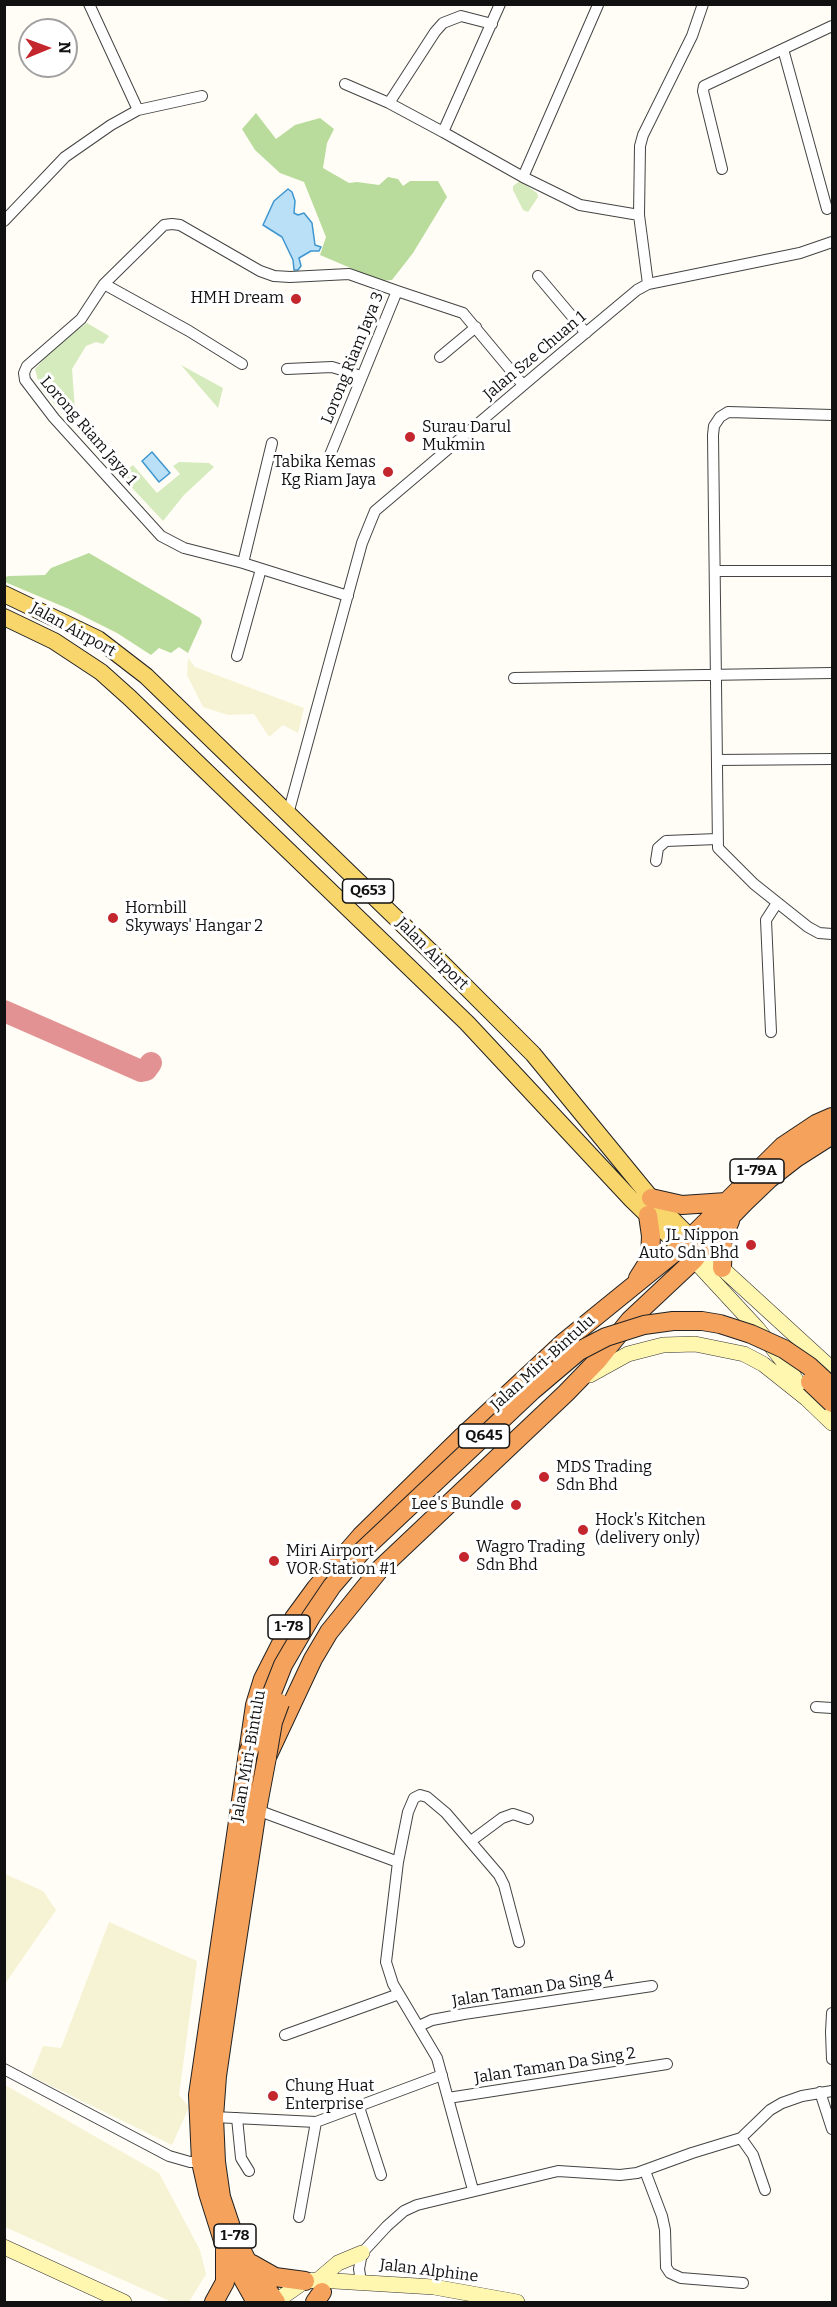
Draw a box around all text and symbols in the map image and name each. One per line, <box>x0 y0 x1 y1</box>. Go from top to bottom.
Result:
north arrow <box>18 18 78 78</box>
text: N <box>55 41 74 54</box>
place label: HMH Dream <box>190 289 284 309</box>
street label: Lorong Riam Jaya 3 <box>318 289 388 427</box>
marker: HMH Dream <box>289 292 303 306</box>
street label: Jalan Sze Chuan 1 <box>480 308 590 404</box>
street label: Lorong Riam Jaya 1 <box>36 373 140 489</box>
place label: Surau Darul Mukmin <box>422 418 511 456</box>
marker: Surau Darul Mukmin <box>403 430 417 444</box>
place label: Tabika Kemas Kg Riam Jaya <box>273 453 376 491</box>
marker: Tabika Kemas Kg Riam Jaya <box>381 465 395 479</box>
street label: Jalan Airport <box>27 599 119 661</box>
road number: Q653 <box>342 879 394 903</box>
place label: Hornbill Skyways' Hangar 2 <box>125 899 263 937</box>
marker: Hornbill Skyways' Hangar 2 <box>106 911 120 925</box>
street label: Jalan Airport <box>392 914 472 994</box>
road number: 1-79A <box>730 1159 784 1183</box>
place label: JL Nippon Auto Sdn Bhd <box>638 1226 739 1264</box>
marker: JL Nippon Auto Sdn Bhd <box>744 1238 758 1252</box>
street label: Jalan Miri-Bintulu <box>487 1311 599 1415</box>
road number: Q645 <box>458 1424 510 1448</box>
place label: MDS Trading Sdn Bhd <box>556 1458 652 1496</box>
marker: MDS Trading Sdn Bhd <box>537 1470 551 1484</box>
place label: Lee's Bundle <box>411 1495 504 1515</box>
marker: Lee's Bundle <box>509 1498 523 1512</box>
place label: Hock's Kitchen (delivery only) <box>595 1511 706 1549</box>
marker: Hock's Kitchen (delivery only) <box>576 1523 590 1537</box>
place label: Wagro Trading Sdn Bhd <box>476 1538 585 1576</box>
place label: Miri Airport VOR Station #1 <box>286 1542 396 1580</box>
marker: Wagro Trading Sdn Bhd <box>457 1550 471 1564</box>
marker: Miri Airport VOR Station #1 <box>267 1554 281 1568</box>
road number: 1-78 <box>268 1615 310 1639</box>
street label: Jalan Miri-Bintulu <box>228 1689 270 1823</box>
street label: Jalan Taman Da Sing 4 <box>451 1967 615 2011</box>
street label: Jalan Taman Da Sing 2 <box>473 2044 637 2088</box>
place label: Chung Huat Enterprise <box>285 2077 374 2115</box>
marker: Chung Huat Enterprise <box>266 2089 280 2103</box>
road number: 1-78 <box>214 2224 256 2248</box>
street label: Jalan Alphine <box>379 2255 479 2287</box>

